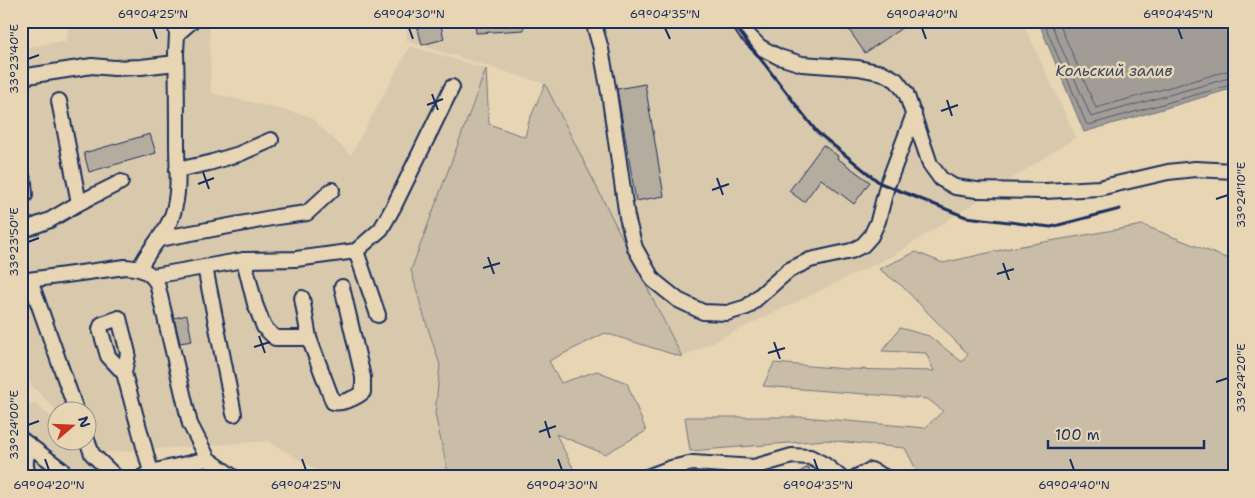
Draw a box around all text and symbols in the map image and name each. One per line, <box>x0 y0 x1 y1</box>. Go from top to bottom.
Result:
text: 69°04'25"N <box>118 6 188 22</box>
text: 69°04'30"N <box>373 6 445 22</box>
text: 69°04'35"N <box>630 6 700 22</box>
text: 69°04'40"N <box>886 6 958 22</box>
text: 69°04'45"N <box>1143 6 1213 22</box>
text: 33°23'40"E <box>6 24 22 94</box>
water label: Кольский залив <box>1056 61 1172 81</box>
text: 33°24'10"E <box>1233 162 1249 228</box>
text: 33°23'50"E <box>6 207 22 277</box>
text: 33°24'20"E <box>1233 343 1249 413</box>
text: 33°24'00"E <box>6 390 22 460</box>
north arrow <box>48 400 98 450</box>
text: N <box>74 414 95 430</box>
scale bar <box>1048 418 1204 450</box>
text: 100 m <box>1055 425 1100 445</box>
text: 69°04'20"N <box>13 477 85 493</box>
text: 69°04'25"N <box>271 477 341 493</box>
text: 69°04'30"N <box>526 477 598 493</box>
text: 69°04'35"N <box>783 477 853 493</box>
text: 69°04'40"N <box>1038 477 1110 493</box>

